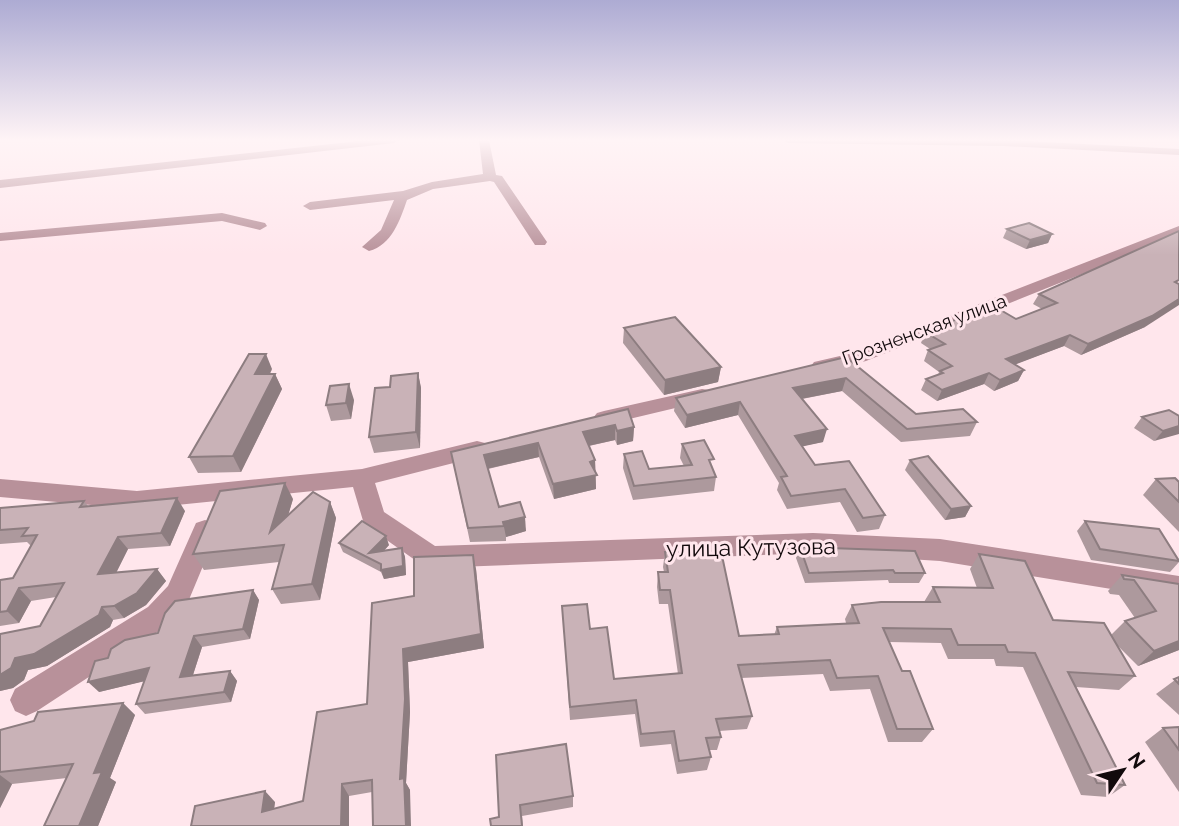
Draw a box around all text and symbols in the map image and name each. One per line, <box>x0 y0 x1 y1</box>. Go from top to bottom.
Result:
street label: Грозненская улица <box>839 289 1009 369</box>
street label: улица Кутузова <box>666 532 836 562</box>
north arrow <box>1088 735 1158 805</box>
text: N <box>1124 748 1150 772</box>

